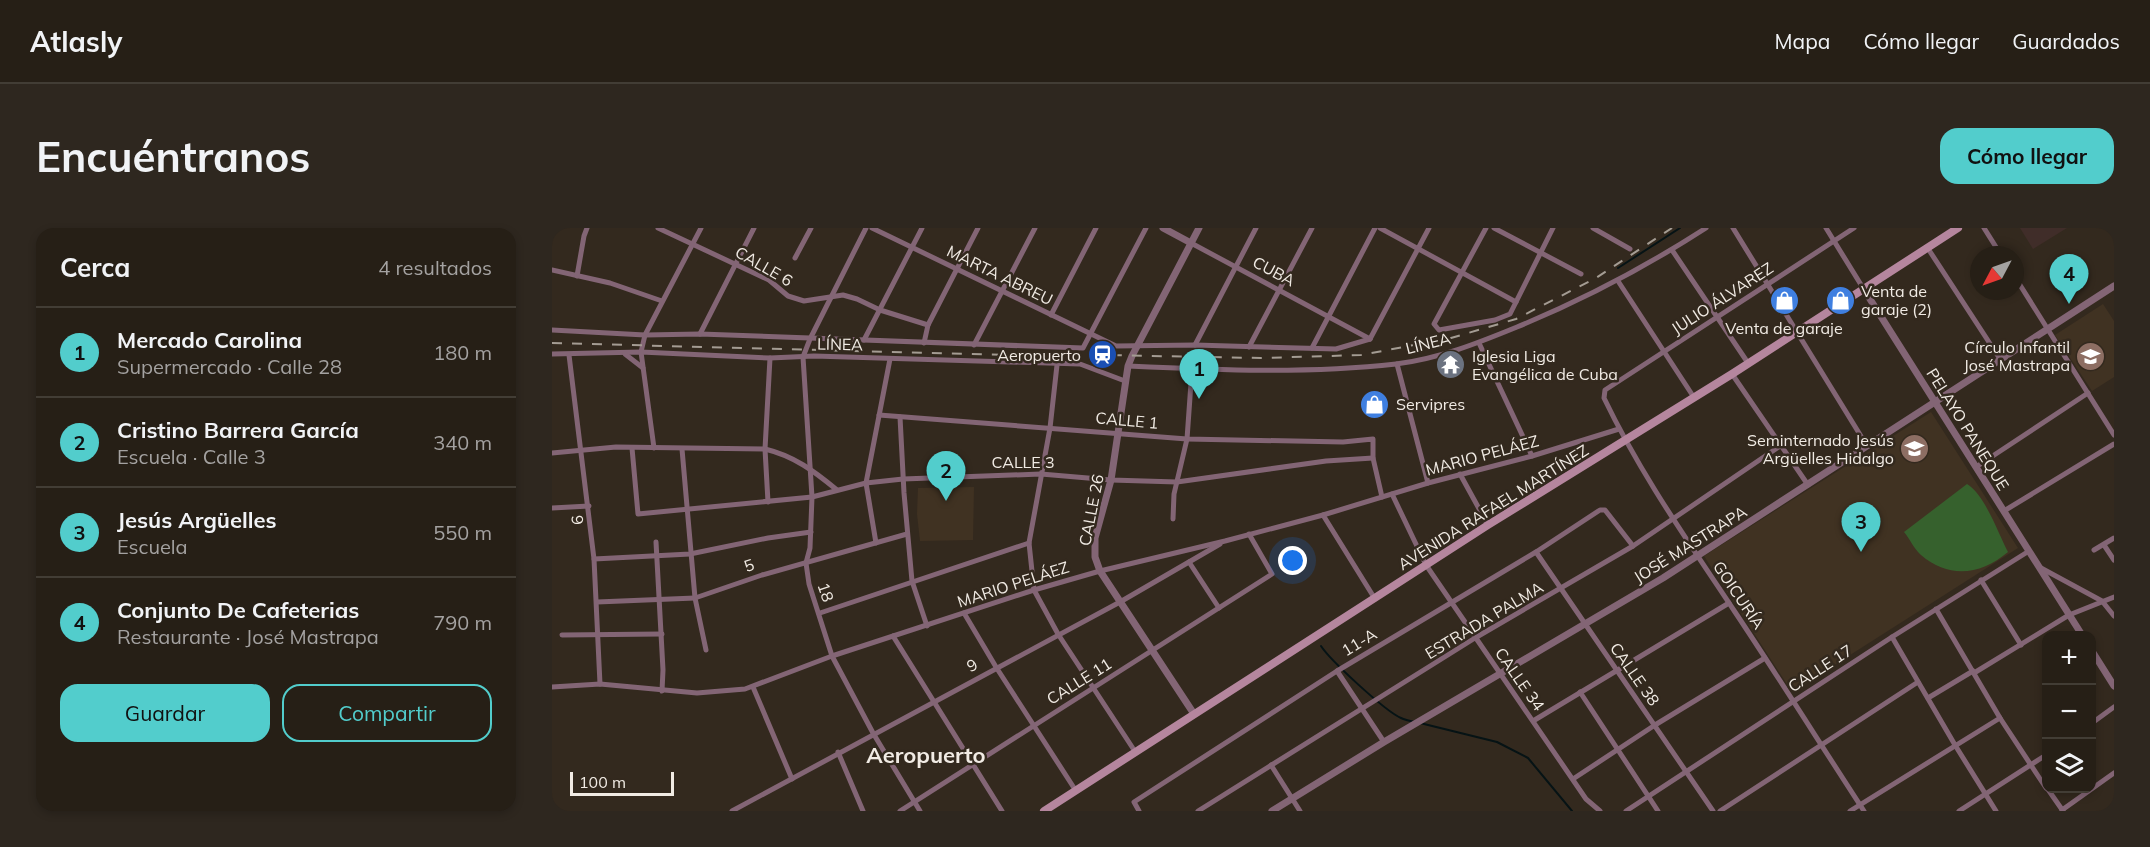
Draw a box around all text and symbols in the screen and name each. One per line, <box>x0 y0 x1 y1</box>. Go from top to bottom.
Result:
text: Atlasly <box>30 24 122 59</box>
text: Mapa <box>1775 28 1830 54</box>
text: Cómo llegar <box>1863 28 1979 54</box>
text: Guardados <box>2012 28 2120 54</box>
button: Cómo llegar <box>1940 128 2114 184</box>
text: Encuéntranos <box>36 130 310 183</box>
street label: MARTA ABREU <box>944 241 1056 309</box>
street label: CALLE 6 <box>732 242 796 290</box>
north arrow <box>1970 246 2024 300</box>
text: Cerca <box>60 251 130 284</box>
street label: CUBA <box>1249 252 1299 291</box>
pin: 4 <box>2050 254 2089 304</box>
text: 4 resultados <box>378 255 492 280</box>
street label: JULIO ÁLVAREZ <box>1667 258 1777 338</box>
place label: Venta de garaje (2) <box>1861 281 1932 319</box>
shop icon: Venta de garaje <box>1768 284 1800 316</box>
shop icon: Venta de garaje (2) <box>1824 284 1856 316</box>
place label: Venta de garaje <box>1725 318 1843 338</box>
text: Mercado Carolina <box>117 326 302 354</box>
street label: LÍNEA <box>1403 328 1453 358</box>
street label: LÍNEA <box>817 334 863 354</box>
place label: Círculo Infantil José Mastrapa <box>1963 337 2070 375</box>
station icon: Aeropuerto <box>1086 339 1118 371</box>
text: 1 <box>74 340 86 365</box>
text: 180 m <box>433 340 492 365</box>
school or university icon: Círculo Infantil José Mastrapa <box>2075 340 2107 372</box>
place label: Aeropuerto <box>997 345 1081 365</box>
place label: Iglesia Liga Evangélica de Cuba <box>1472 346 1618 384</box>
temple icon: Iglesia Liga Evangélica de Cuba <box>1435 349 1467 381</box>
pin: 1 <box>1180 350 1218 399</box>
text: Supermercado · Calle 28 <box>117 354 342 379</box>
street label: PELAYO PANEQUE <box>1922 364 2014 494</box>
shop icon: Servipres <box>1359 388 1391 420</box>
place label: Servipres <box>1396 394 1465 414</box>
street label: CALLE 1 <box>1095 407 1159 433</box>
text: Cristino Barrera García <box>117 416 359 444</box>
text: 2 <box>74 430 86 455</box>
text: 340 m <box>433 430 492 455</box>
street label: MARIO PELÁEZ <box>1423 430 1541 480</box>
place label: Seminternado Jesús Argüelles Hidalgo <box>1747 430 1894 468</box>
school or university icon: Seminternado Jesús Argüelles Hidalgo <box>1899 433 1931 465</box>
street label: AVENIDA RAFAEL MARTÍNEZ <box>1394 440 1592 574</box>
text: Escuela · Calle 3 <box>117 444 266 469</box>
pin: 2 <box>926 452 966 501</box>
street label: CALLE 3 <box>991 452 1055 472</box>
street label: CALLE 26 <box>1074 472 1108 548</box>
street label: JOSÉ MASTRAPA <box>1630 501 1750 587</box>
pin: 3 <box>1842 502 1880 552</box>
text: Jesús Argüelles <box>117 506 277 534</box>
street label: 6 <box>567 514 587 526</box>
text: 3 <box>74 520 86 545</box>
text: 550 m <box>433 520 492 545</box>
text: Escuela <box>117 534 188 559</box>
your location <box>1278 546 1307 575</box>
street label: 5 <box>741 554 757 576</box>
street label: MARIO PELÁEZ <box>955 557 1071 611</box>
street label: GOICURÍA <box>1709 557 1769 633</box>
street label: ESTRADA PALMA <box>1421 577 1547 663</box>
street label: 18 <box>813 580 839 604</box>
text: Conjunto De Cafeterias <box>117 596 359 624</box>
text: 4 <box>74 610 86 635</box>
text: 790 m <box>433 610 492 635</box>
text: Restaurante · José Mastrapa <box>117 624 379 649</box>
street label: 11-A <box>1338 624 1380 660</box>
map controls <box>2042 631 2096 793</box>
button: + <box>2042 631 2096 685</box>
street label: CALLE 38 <box>1606 639 1664 709</box>
street label: CALLE 17 <box>1784 640 1856 696</box>
street label: CALLE 34 <box>1491 644 1549 715</box>
street label: CALLE 11 <box>1043 653 1115 709</box>
street label: 9 <box>963 654 981 676</box>
button: Guardar <box>60 684 270 742</box>
button: Compartir <box>282 684 492 742</box>
button: − <box>2042 685 2096 739</box>
button: layers <box>2042 739 2096 793</box>
district label: Aeropuerto <box>866 741 986 769</box>
scale bar <box>570 769 674 796</box>
text: 100 m <box>579 772 626 792</box>

